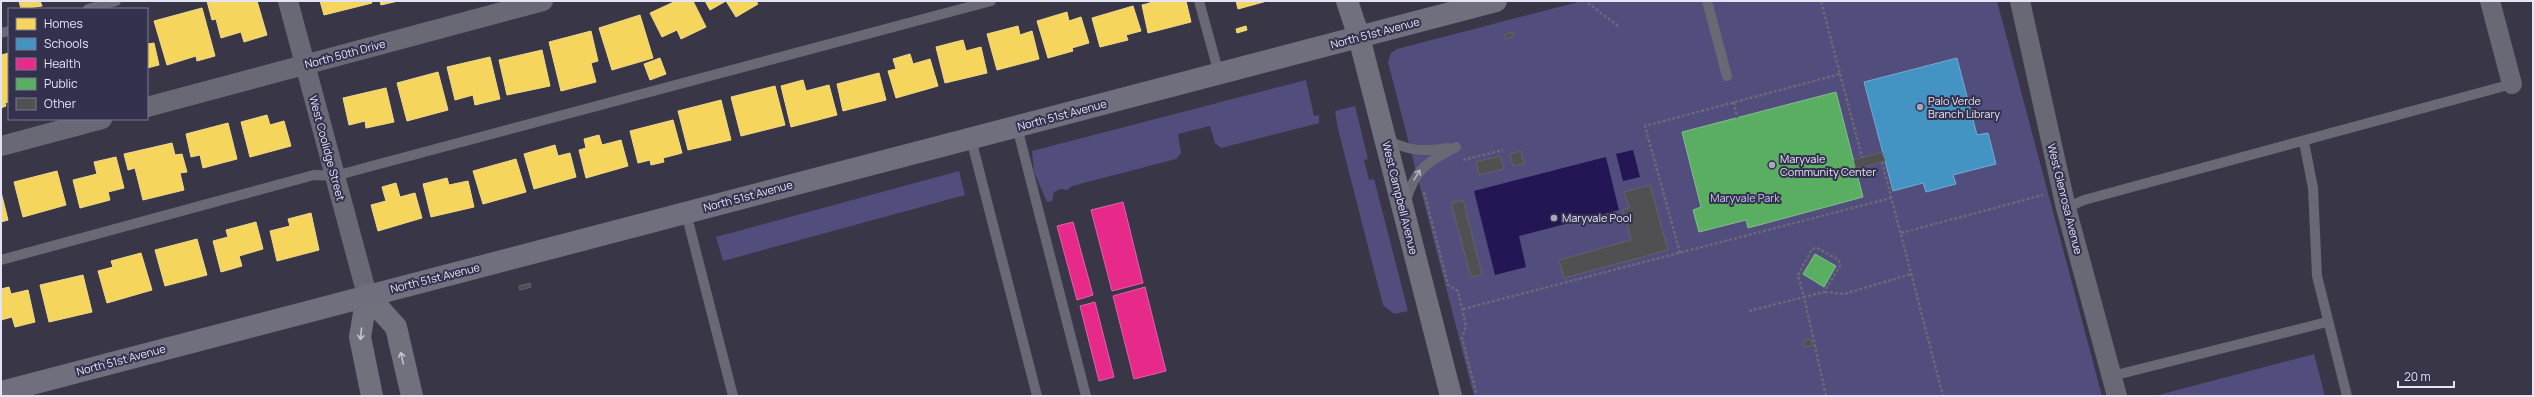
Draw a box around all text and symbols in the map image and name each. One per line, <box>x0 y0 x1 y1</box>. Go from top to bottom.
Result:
legend <box>8 8 148 120</box>
street label: North 51st Avenue <box>1329 13 1422 52</box>
text: Homes <box>44 15 83 32</box>
text: Schools <box>44 35 88 52</box>
street label: North 50th Drive <box>303 35 387 72</box>
text: Health <box>44 55 81 72</box>
text: Public <box>44 75 78 92</box>
place label: Palo Verde Branch Library <box>1928 93 2000 121</box>
street label: West Coolidge Street <box>306 94 349 202</box>
text: Other <box>44 95 77 112</box>
street label: North 51st Avenue <box>1016 95 1109 134</box>
marker: Palo Verde Branch Library <box>1915 102 1925 112</box>
street label: West Campbell Avenue <box>1379 140 1422 257</box>
street label: West Glenrosa Avenue <box>2044 142 2087 256</box>
place label: Maryvale Community Center <box>1780 151 1876 179</box>
marker: Maryvale Community Center <box>1767 160 1777 170</box>
one-way arrow <box>1413 170 1421 181</box>
street label: North 51st Avenue <box>702 176 795 215</box>
park label: Maryvale Park <box>1710 190 1780 205</box>
place label: Maryvale Pool <box>1562 210 1632 225</box>
marker: Maryvale Pool <box>1549 213 1559 223</box>
street label: North 51st Avenue <box>389 259 482 296</box>
one-way arrow <box>358 327 365 340</box>
street label: North 51st Avenue <box>75 340 168 379</box>
one-way arrow <box>398 352 406 365</box>
scale bar <box>2398 363 2454 389</box>
text: 20 m <box>2404 368 2431 385</box>

